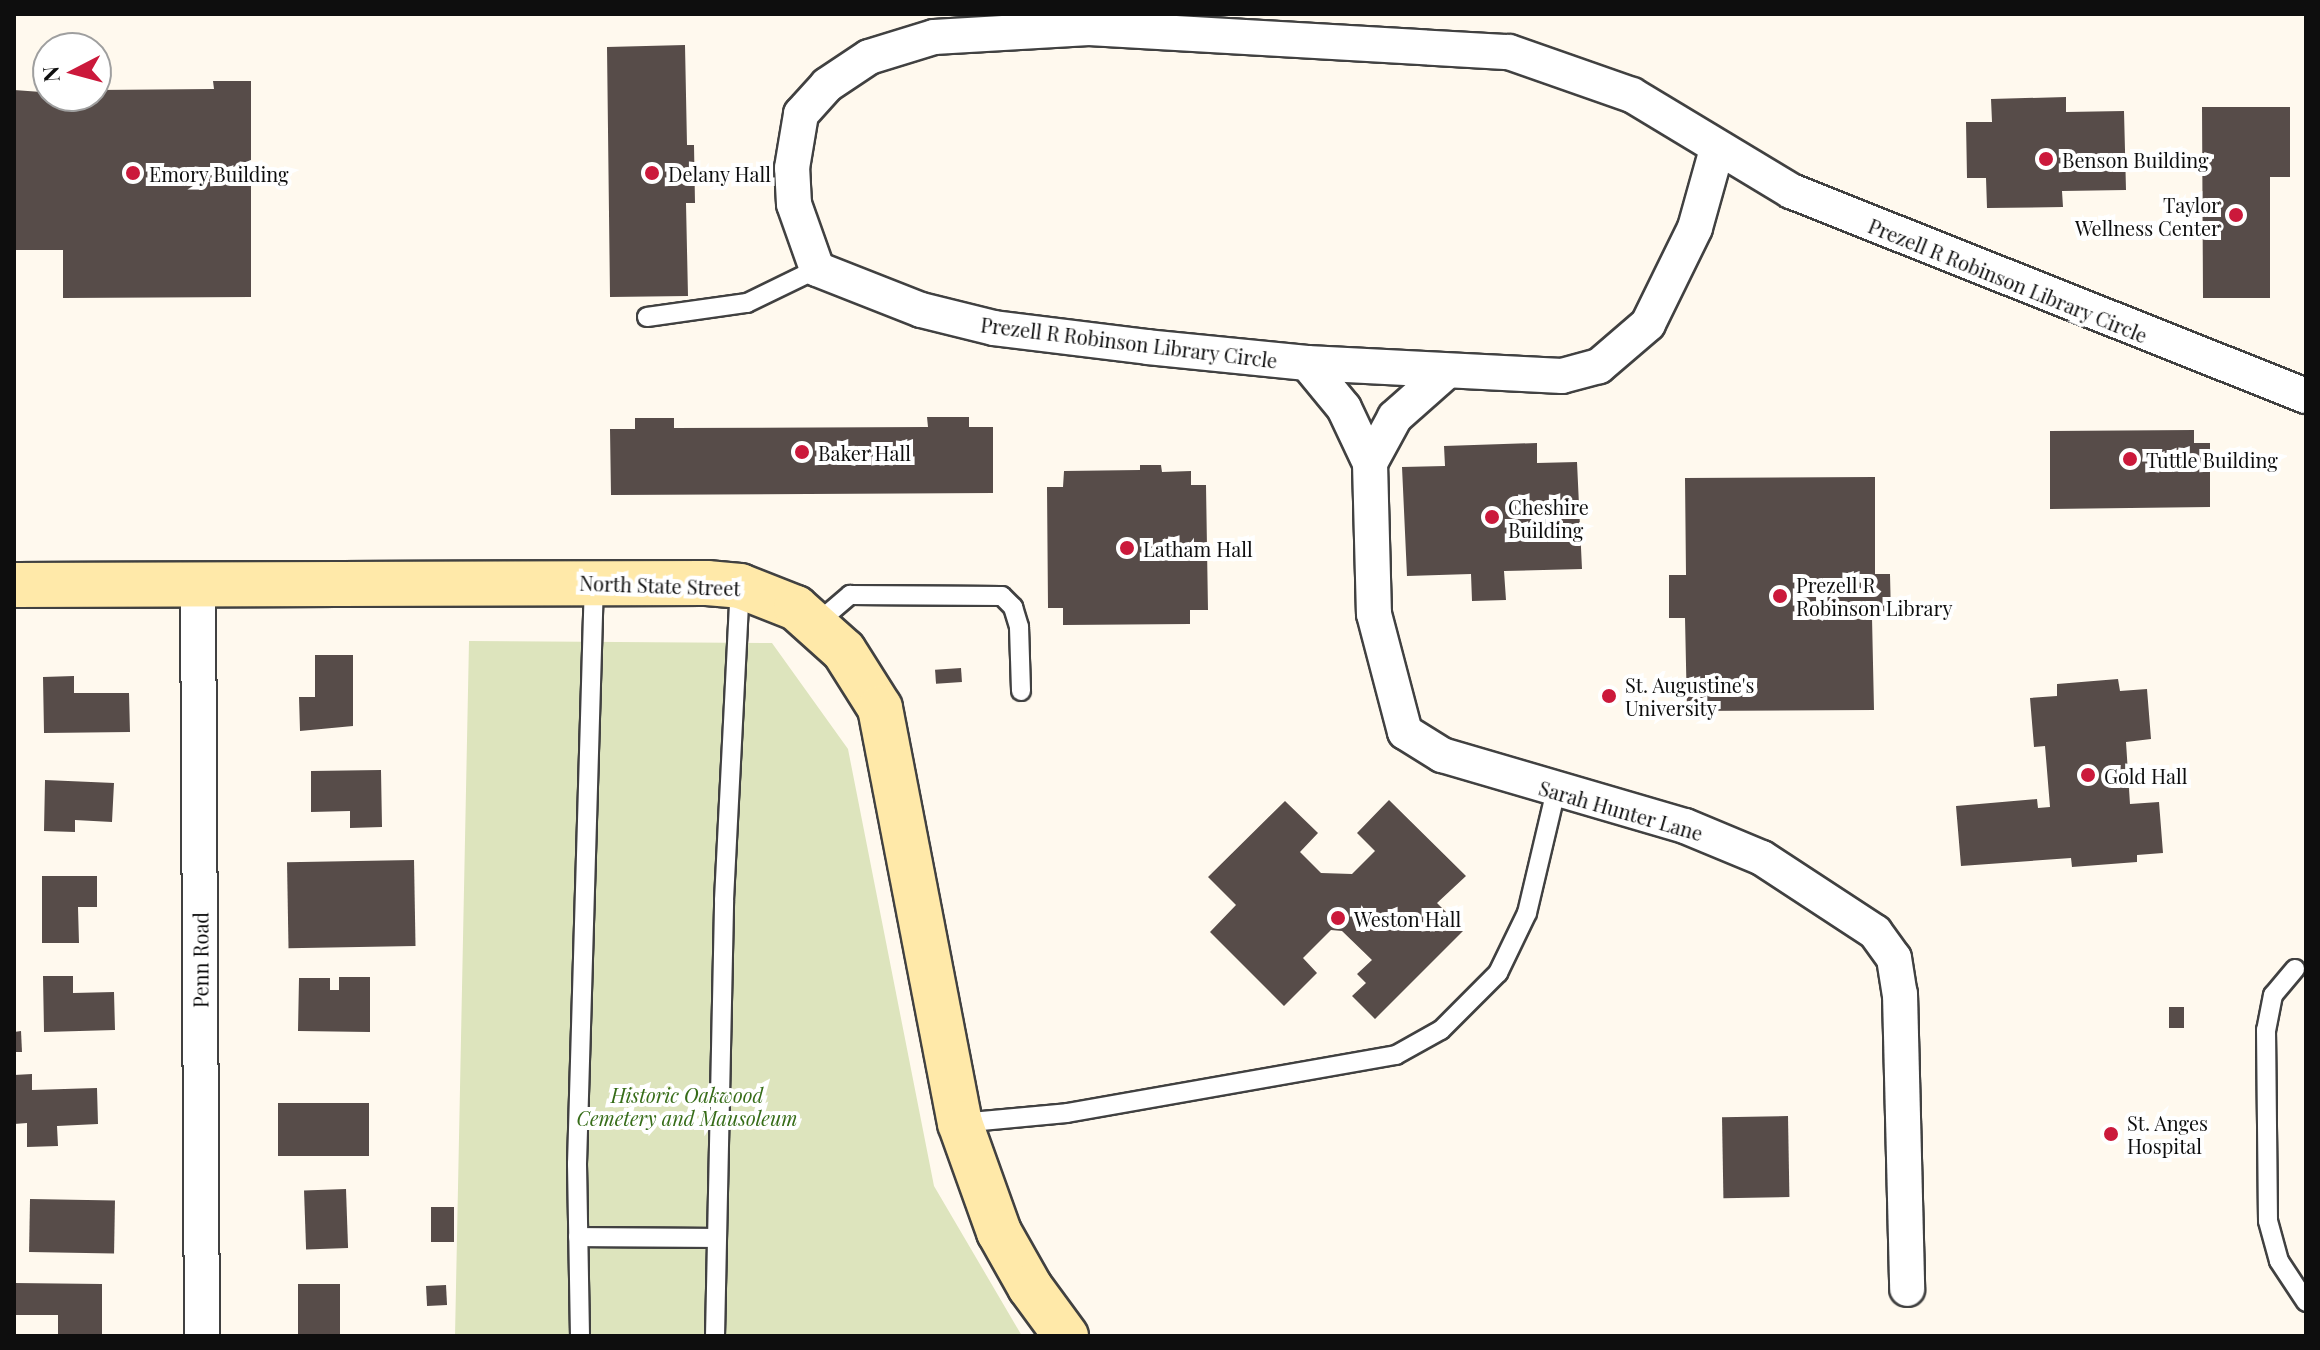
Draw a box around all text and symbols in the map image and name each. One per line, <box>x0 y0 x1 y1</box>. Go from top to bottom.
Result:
north arrow <box>32 32 112 112</box>
text: N <box>34 65 66 84</box>
place label: Benson Building <box>2062 147 2209 171</box>
marker: Benson Building <box>2037 150 2055 168</box>
place label: Emory Building <box>149 161 289 185</box>
place label: Delany Hall <box>668 161 772 185</box>
marker: Emory Building <box>124 164 142 182</box>
marker: Delany Hall <box>643 164 661 182</box>
place label: Taylor Wellness Center <box>2075 192 2220 239</box>
marker: Taylor Wellness Center <box>2227 206 2245 224</box>
street label: Prezell R Robinson Library Circle <box>1865 213 2151 347</box>
street label: Prezell R Robinson Library Circle <box>979 312 1279 372</box>
place label: Baker Hall <box>818 440 911 464</box>
marker: Baker Hall <box>793 443 811 461</box>
place label: Tuttle Building <box>2146 447 2278 471</box>
marker: Tuttle Building <box>2121 450 2139 468</box>
place label: Cheshire Building <box>1508 494 1589 541</box>
marker: Cheshire Building <box>1483 508 1501 526</box>
place label: Latham Hall <box>1143 536 1253 560</box>
marker: Latham Hall <box>1118 539 1136 557</box>
street label: North State Street <box>579 570 741 600</box>
place label: Prezell R Robinson Library <box>1796 572 1953 619</box>
marker: Prezell R Robinson Library <box>1771 587 1789 605</box>
place label: St. Augustine's University <box>1625 672 1755 719</box>
marker: St. Augustine's University <box>1600 687 1618 705</box>
place label: Gold Hall <box>2104 763 2187 787</box>
marker: Gold Hall <box>2079 766 2097 784</box>
street label: Sarah Hunter Lane <box>1536 775 1706 845</box>
place label: Weston Hall <box>1354 906 1461 930</box>
marker: Weston Hall <box>1329 909 1347 927</box>
street label: Penn Road <box>188 912 212 1008</box>
park label: Historic Oakwood Cemetery and Mausoleum <box>577 1082 797 1129</box>
place label: St. Anges Hospital <box>2127 1110 2209 1157</box>
marker: St. Anges Hospital <box>2102 1125 2120 1143</box>

